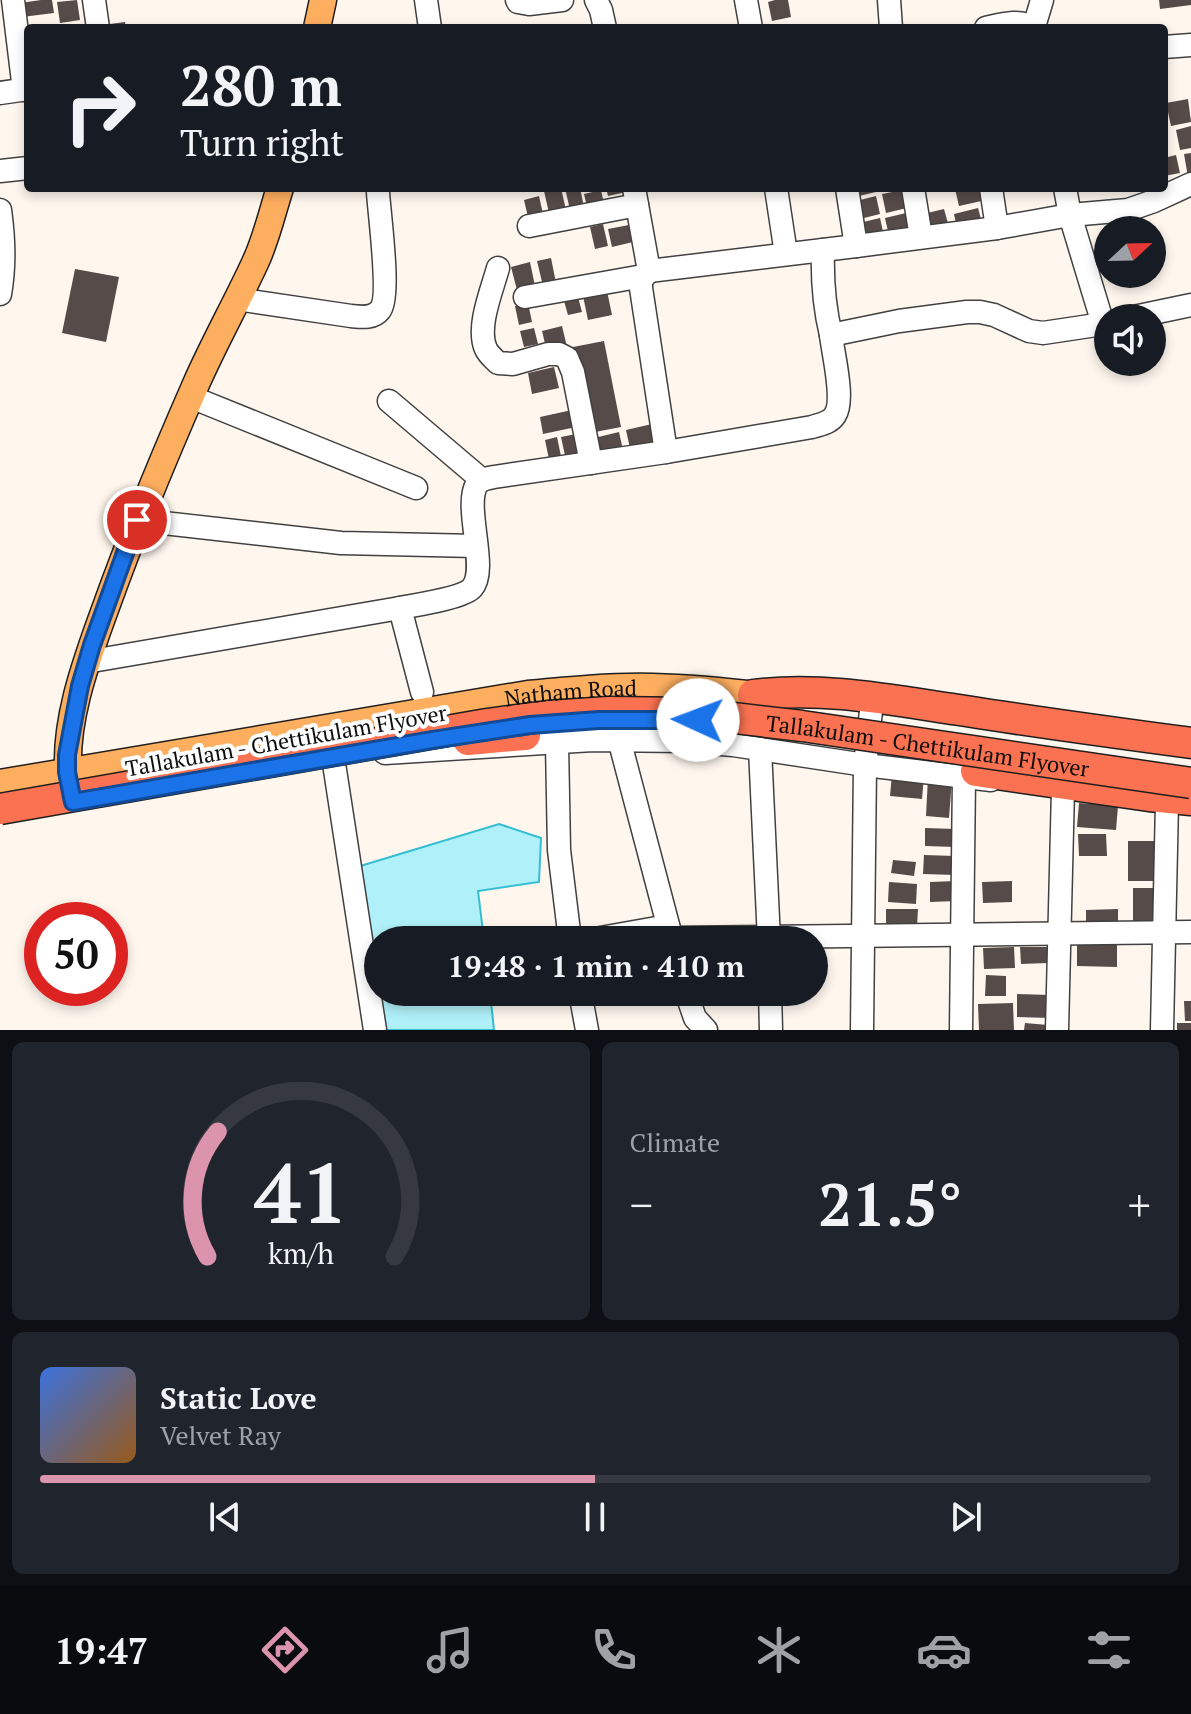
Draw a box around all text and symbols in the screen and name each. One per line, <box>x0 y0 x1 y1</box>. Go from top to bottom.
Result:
text: 280 m <box>180 48 342 122</box>
icon: right <box>48 56 152 160</box>
text: Turn right <box>180 119 344 166</box>
north arrow <box>1094 216 1166 288</box>
map controls <box>1094 216 1166 376</box>
button: sound <box>1094 304 1166 376</box>
pin <box>103 486 171 554</box>
icon: arrive <box>115 498 159 542</box>
street label: Natham Road <box>502 672 637 712</box>
position arrow <box>656 678 740 762</box>
street label: Tallakulam - Chettikulam Flyover <box>123 697 450 783</box>
street label: Tallakulam - Chettikulam Flyover <box>765 707 1092 783</box>
speed limit sign: 50 <box>24 902 128 1006</box>
text: 19:48 · 1 min · 410 m <box>448 946 744 986</box>
text: Climate <box>630 1125 720 1159</box>
text: 41 <box>254 1137 348 1247</box>
text: 21.5° <box>818 1164 962 1243</box>
text: − <box>630 1175 653 1234</box>
text: + <box>1128 1175 1151 1234</box>
text: km/h <box>268 1234 334 1272</box>
text: Static Love <box>160 1378 317 1418</box>
text: Velvet Ray <box>160 1418 281 1452</box>
icon: previous <box>203 1495 247 1539</box>
icon: pause <box>573 1495 617 1539</box>
icon: next <box>944 1495 988 1539</box>
icon: directions <box>257 1622 313 1678</box>
icon: music <box>422 1622 478 1678</box>
icon: phone <box>586 1622 642 1678</box>
icon: climate <box>751 1622 807 1678</box>
icon: car <box>916 1622 972 1678</box>
icon: filters <box>1081 1622 1137 1678</box>
text: 19:47 <box>54 1627 148 1674</box>

